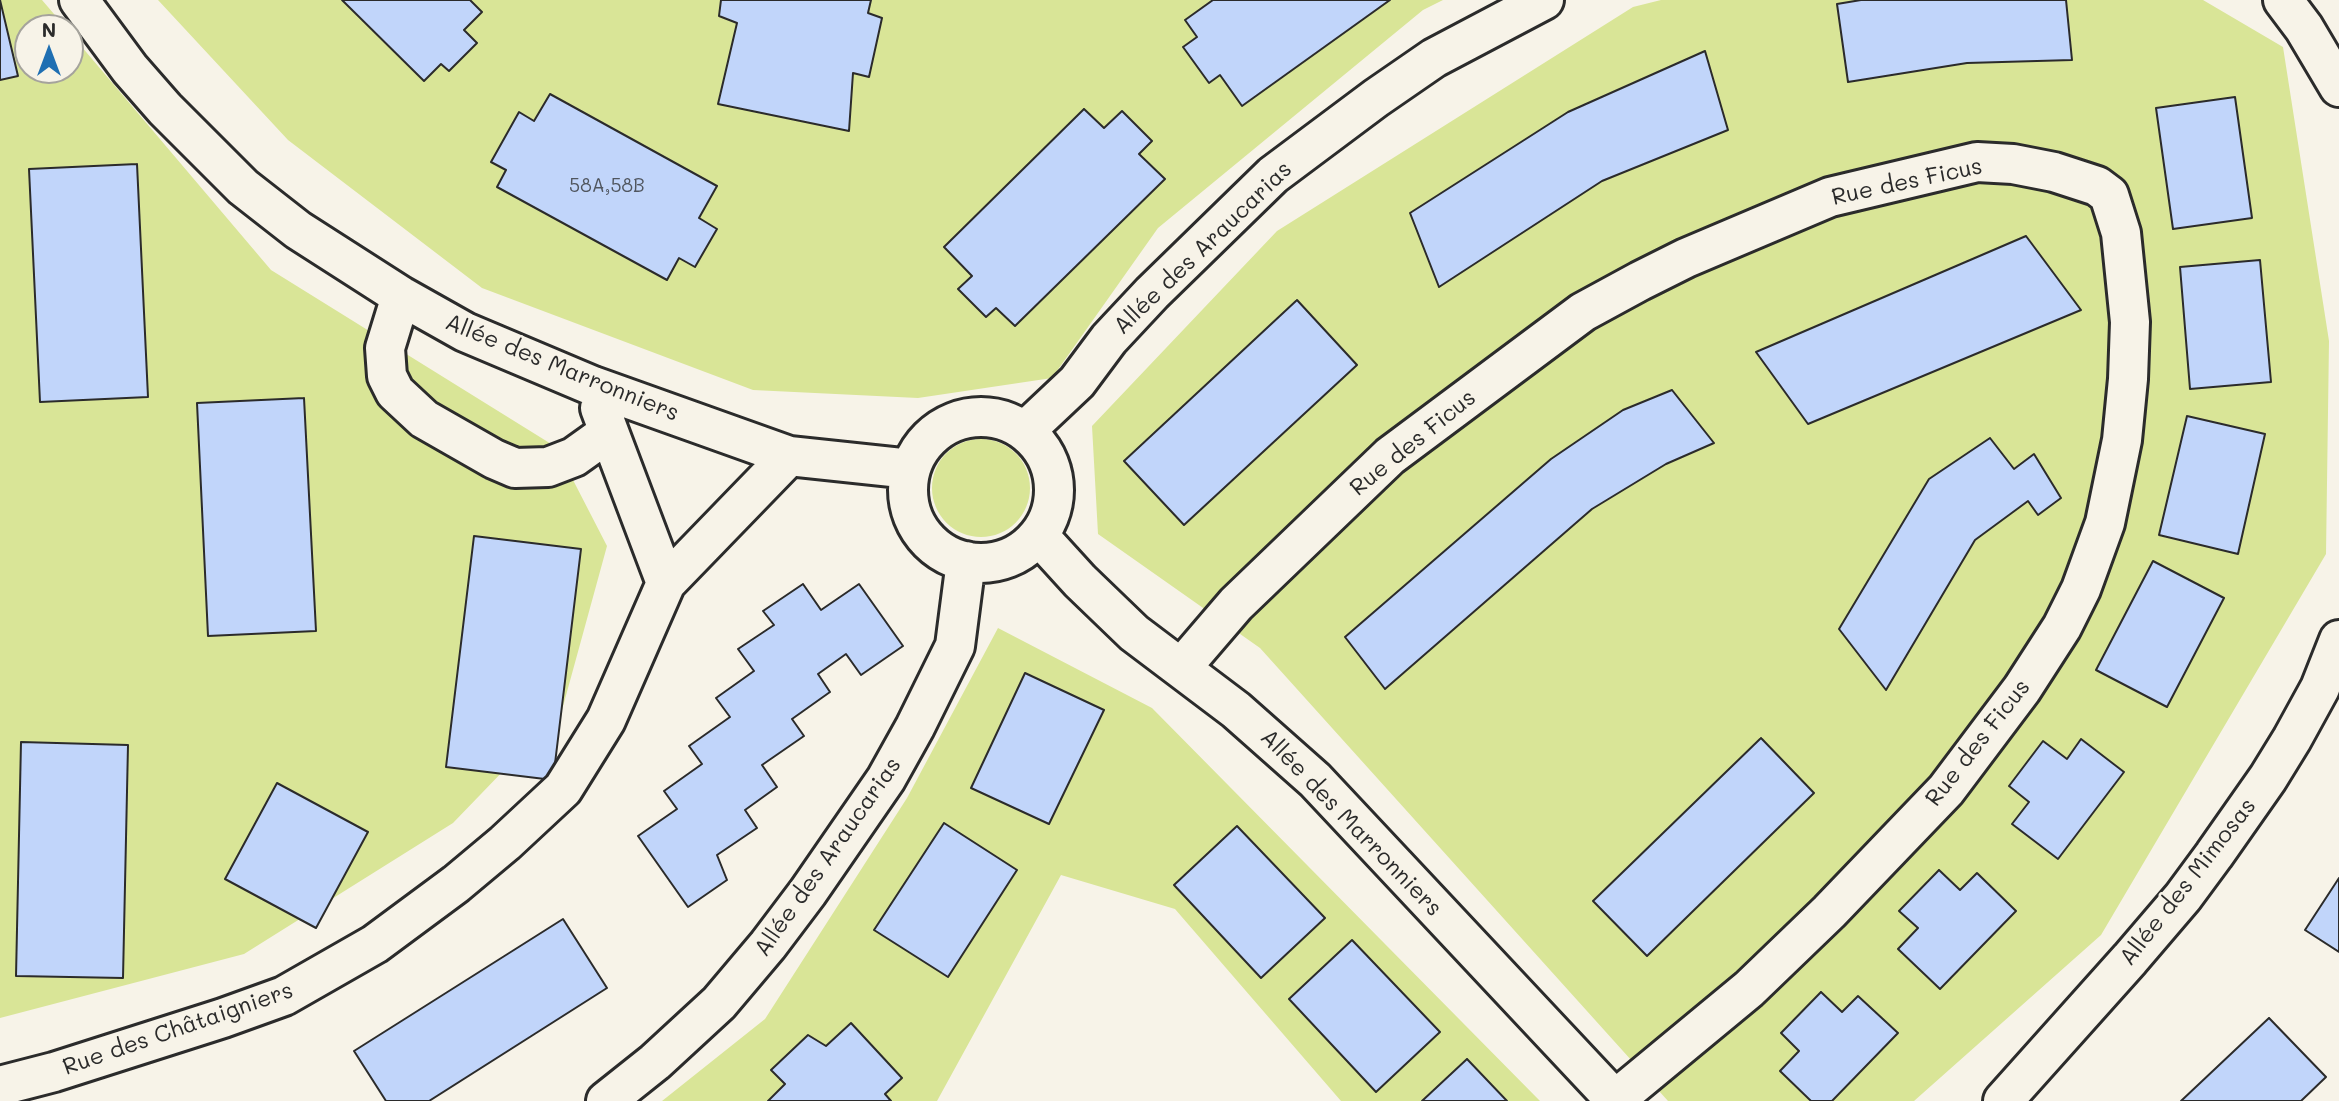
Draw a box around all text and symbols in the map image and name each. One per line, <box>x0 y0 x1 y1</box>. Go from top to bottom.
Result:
north arrow <box>14 14 84 84</box>
text: N <box>42 17 56 42</box>
street label: Rue des Ficus <box>1829 153 1985 211</box>
street label: Allée des Araucarias <box>1108 156 1298 340</box>
house number: 58A,58B <box>569 175 645 197</box>
street label: Allée des Marronniers <box>441 308 683 428</box>
street label: Rue des Ficus <box>1345 384 1481 502</box>
street label: Rue des Ficus <box>1920 674 2036 812</box>
street label: Allée des Marronniers <box>1254 724 1448 922</box>
street label: Allée des Araucarias <box>749 752 907 962</box>
street label: Allée des Mimosas <box>2114 793 2262 971</box>
street label: Rue des Châtaigniers <box>59 977 297 1081</box>

